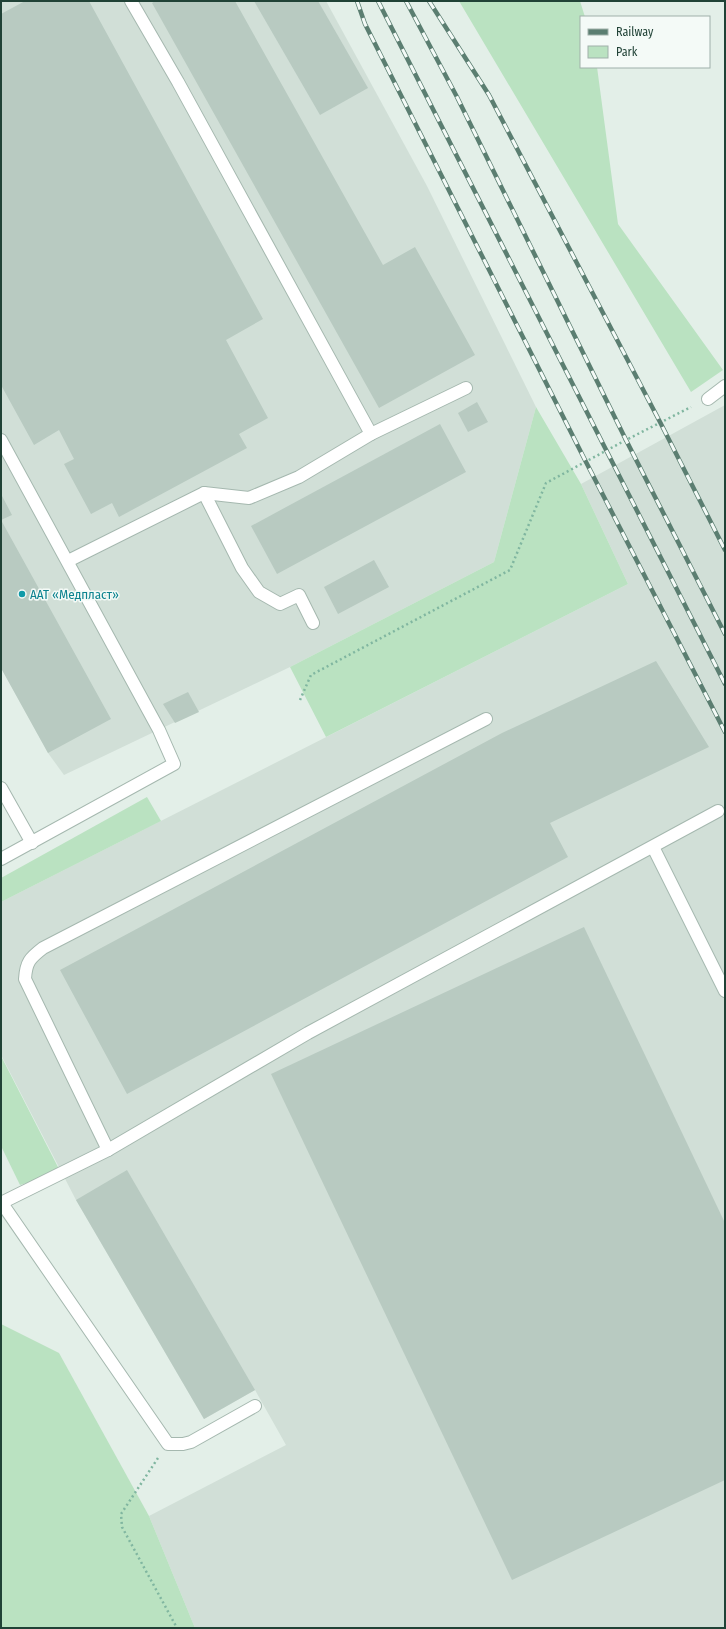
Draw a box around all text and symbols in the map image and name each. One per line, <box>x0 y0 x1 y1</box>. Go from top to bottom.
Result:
legend <box>580 16 710 68</box>
text: Railway <box>616 25 654 39</box>
text: Park <box>616 45 638 59</box>
place label: ААТ «Медпласт» <box>30 587 119 602</box>
marker: ААТ «Медпласт» <box>17 589 27 599</box>

